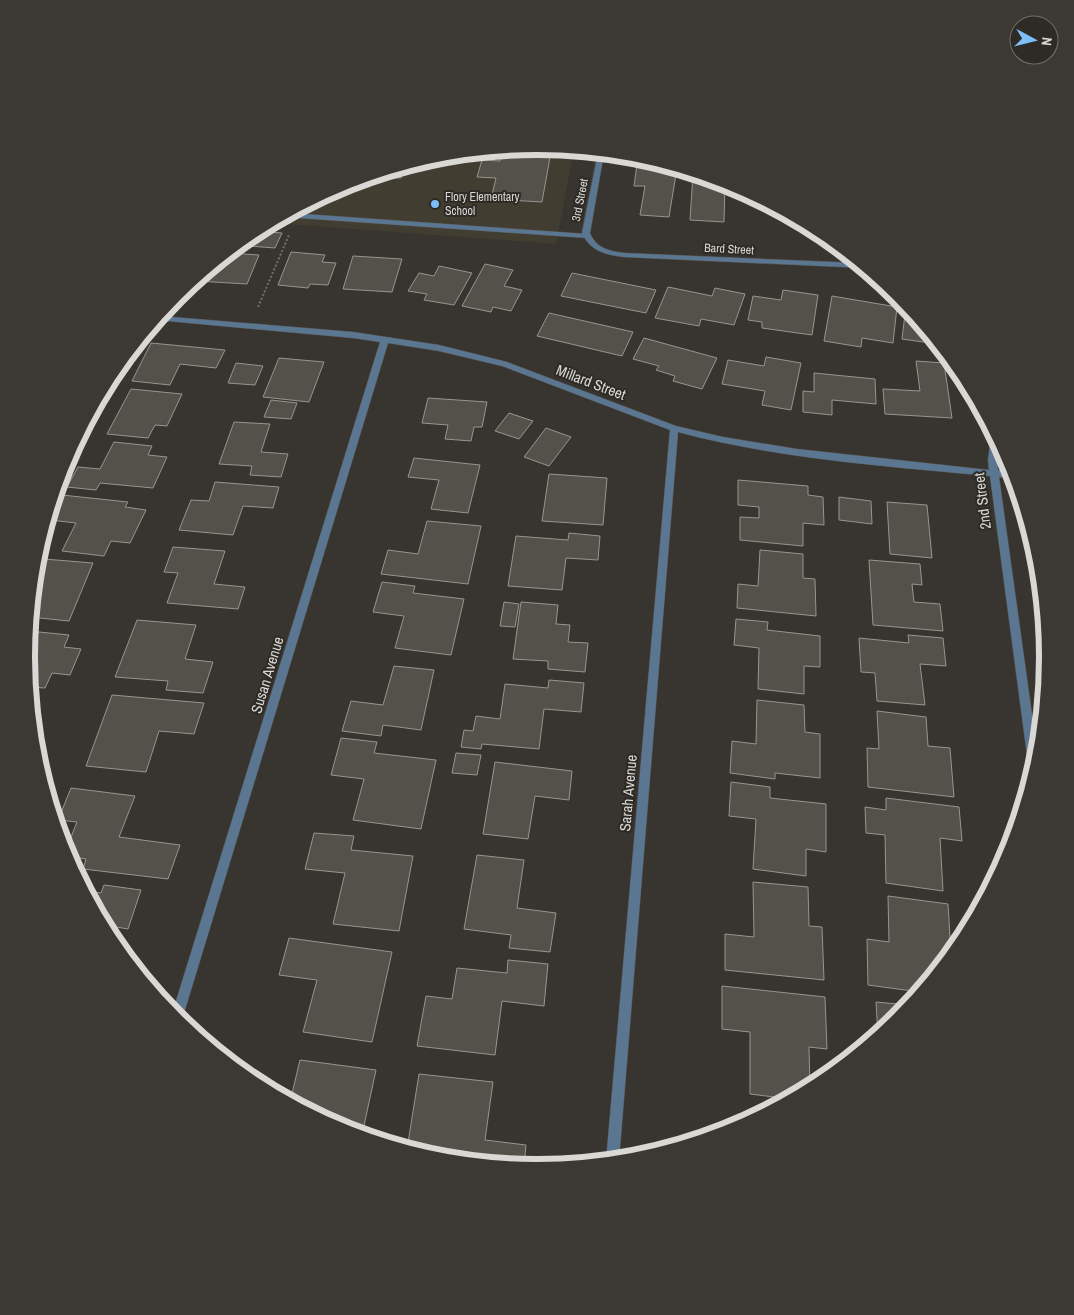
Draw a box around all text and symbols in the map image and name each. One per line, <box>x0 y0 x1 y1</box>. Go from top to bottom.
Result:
north arrow <box>1009 15 1059 65</box>
text: N <box>1037 36 1056 47</box>
street label: 3rd Street <box>568 177 592 223</box>
place label: Flory Elementary School <box>445 189 519 219</box>
marker: Flory Elementary School <box>429 198 441 210</box>
street label: Bard Street <box>704 240 755 258</box>
street label: Millard Street <box>553 359 629 405</box>
street label: 2nd Street <box>968 471 996 530</box>
street label: Susan Avenue <box>245 634 289 716</box>
street label: Sarah Avenue <box>614 754 642 832</box>

